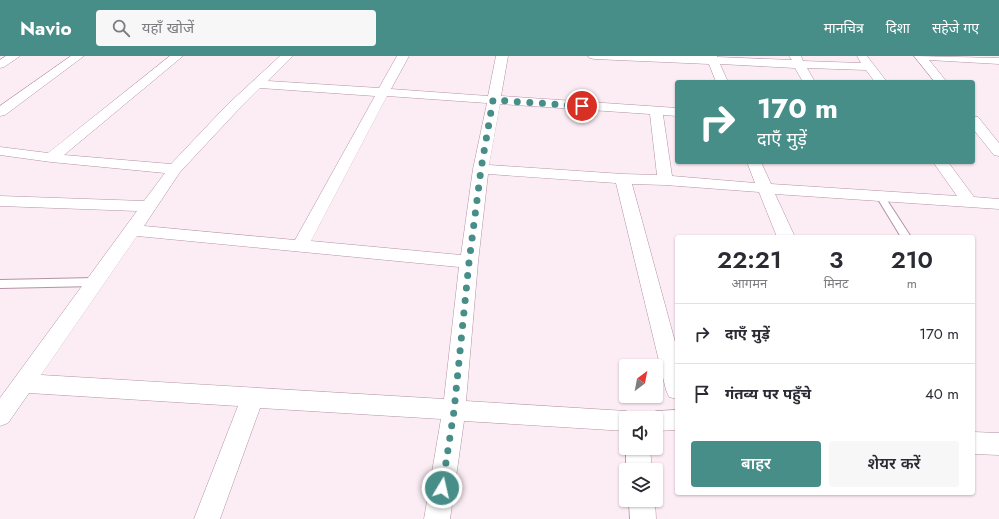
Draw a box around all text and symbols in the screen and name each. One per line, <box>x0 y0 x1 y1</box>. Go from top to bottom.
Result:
search box <box>96 10 376 46</box>
text: Navio <box>20 15 72 42</box>
icon: search <box>110 17 132 39</box>
text: यहाँ खोजें <box>142 17 194 39</box>
text: मानचित्र <box>824 18 864 38</box>
text: दिशा <box>886 18 910 38</box>
text: सहेजे गए <box>932 18 979 38</box>
text: 170 m <box>757 88 838 129</box>
pin <box>565 89 599 123</box>
icon: arrive <box>571 95 593 117</box>
icon: right <box>691 96 743 148</box>
text: दाएँ मुड़ें <box>757 126 807 152</box>
text: 22:21 <box>717 242 782 277</box>
text: 3 <box>829 242 843 277</box>
text: 210 <box>891 242 933 277</box>
text: आगमन <box>732 274 767 293</box>
text: मिनट <box>824 274 849 293</box>
text: m <box>907 274 917 293</box>
icon: right <box>691 323 713 345</box>
text: दाएँ मुड़ें <box>725 323 770 345</box>
text: 170 m <box>919 323 959 345</box>
north arrow <box>619 359 663 403</box>
map controls <box>619 359 663 507</box>
icon: arrive <box>691 383 713 405</box>
text: गंतव्य पर पहुँचे <box>725 383 811 405</box>
text: 40 m <box>925 383 959 405</box>
button: sound <box>619 411 663 455</box>
button: बाहर <box>691 441 821 487</box>
button: शेयर करें <box>829 441 959 487</box>
button: layers <box>619 463 663 507</box>
position arrow <box>421 467 463 509</box>

